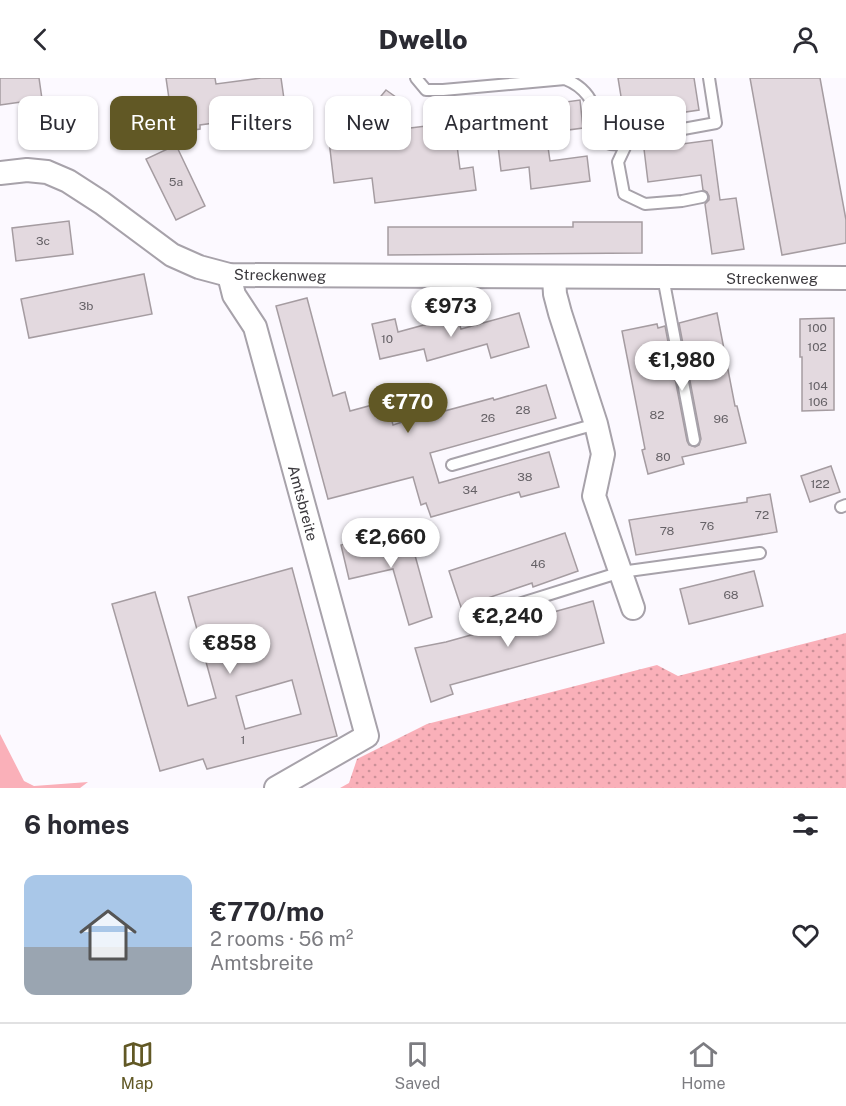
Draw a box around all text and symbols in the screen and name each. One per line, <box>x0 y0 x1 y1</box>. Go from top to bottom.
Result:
icon: back <box>24 23 57 56</box>
text: Dwello <box>378 23 468 55</box>
icon: person <box>789 23 822 56</box>
chip: Buy <box>18 96 98 150</box>
chip: Rent <box>110 96 197 150</box>
chip: Filters <box>209 96 313 150</box>
chip: New <box>325 96 411 150</box>
chip: Apartment <box>423 96 570 150</box>
chip: House <box>582 96 686 150</box>
house number: 5a <box>169 175 183 189</box>
house number: 3c <box>36 234 50 248</box>
street label: Streckenweg <box>234 266 326 284</box>
street label: Streckenweg <box>726 270 818 287</box>
pin: €973 <box>415 287 487 338</box>
text: €973 <box>425 294 477 318</box>
house number: 3b <box>79 299 93 313</box>
house number: 100 <box>807 321 827 335</box>
house number: 10 <box>381 332 393 346</box>
house number: 102 <box>807 340 827 354</box>
pin: €1,980 <box>633 341 731 392</box>
text: €1,980 <box>649 348 715 372</box>
house number: 104 <box>808 379 828 393</box>
pin: €770 <box>372 383 444 434</box>
text: €770 <box>383 390 433 414</box>
house number: 106 <box>808 395 828 409</box>
house number: 28 <box>516 403 531 417</box>
house number: 82 <box>650 408 664 422</box>
house number: 26 <box>481 411 495 425</box>
house number: 96 <box>714 412 728 426</box>
house number: 80 <box>655 450 671 464</box>
street label: Amtsbreite <box>285 463 321 543</box>
house number: 38 <box>517 470 533 484</box>
house number: 122 <box>810 477 830 491</box>
house number: 34 <box>462 483 478 497</box>
house number: 72 <box>755 508 769 522</box>
pin: €2,660 <box>342 518 440 569</box>
house number: 76 <box>700 519 714 533</box>
house number: 78 <box>660 524 675 538</box>
text: €2,660 <box>356 525 426 549</box>
house number: 46 <box>530 557 546 571</box>
house number: 68 <box>723 588 739 602</box>
pin: €2,240 <box>459 597 557 648</box>
text: €2,240 <box>473 604 543 628</box>
pin: €858 <box>194 624 266 675</box>
text: €858 <box>203 631 257 655</box>
house number: 1 <box>241 733 245 747</box>
icon: filters <box>789 808 822 841</box>
text: 6 homes <box>24 809 129 840</box>
text: €770/mo <box>210 896 324 927</box>
icon: home <box>72 899 144 971</box>
icon: heart <box>789 919 822 952</box>
text: 2 rooms · 56 m² <box>210 927 353 951</box>
text: Amtsbreite <box>210 951 314 975</box>
tab: Map <box>121 1038 154 1093</box>
tab: Saved <box>395 1038 440 1093</box>
tab: Home <box>681 1038 725 1093</box>

